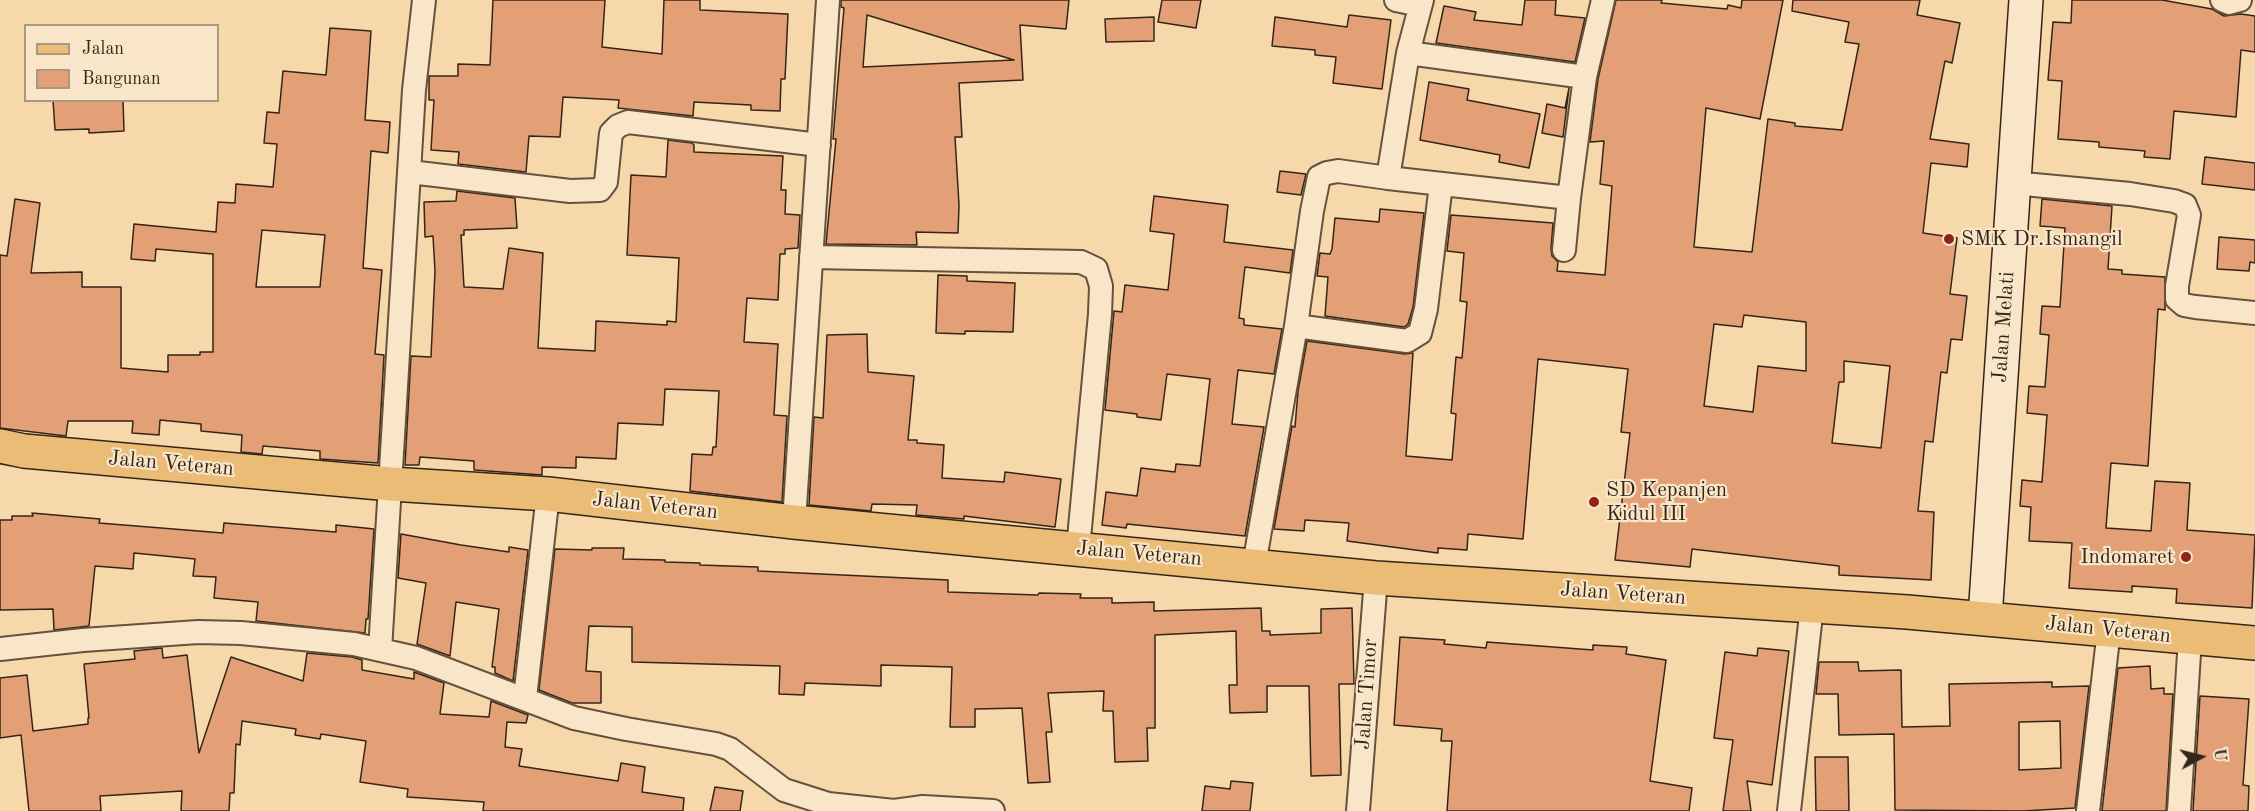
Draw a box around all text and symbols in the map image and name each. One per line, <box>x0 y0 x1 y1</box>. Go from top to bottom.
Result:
legend <box>24 24 219 102</box>
text: Jalan <box>82 40 124 58</box>
text: Bangunan <box>82 70 161 88</box>
place label: SMK Dr.Ismangil <box>1961 226 2123 252</box>
marker: SMK Dr.Ismangil <box>1942 232 1956 246</box>
street label: Jalan Melati <box>1988 271 2020 383</box>
street label: Jalan Veteran <box>107 446 235 482</box>
place label: SD Kepanjen Kidul III <box>1606 477 1727 527</box>
street label: Jalan Veteran <box>591 487 719 525</box>
marker: SD Kepanjen Kidul III <box>1587 495 1601 509</box>
street label: Jalan Veteran <box>1075 536 1203 572</box>
place label: Indomaret <box>2080 544 2174 570</box>
marker: Indomaret <box>2179 550 2193 564</box>
street label: Jalan Veteran <box>1559 577 1687 611</box>
street label: Jalan Veteran <box>2044 611 2172 649</box>
street label: Jalan Timor <box>1351 638 1383 750</box>
north arrow <box>2171 727 2231 787</box>
text: U <box>2210 748 2228 762</box>

